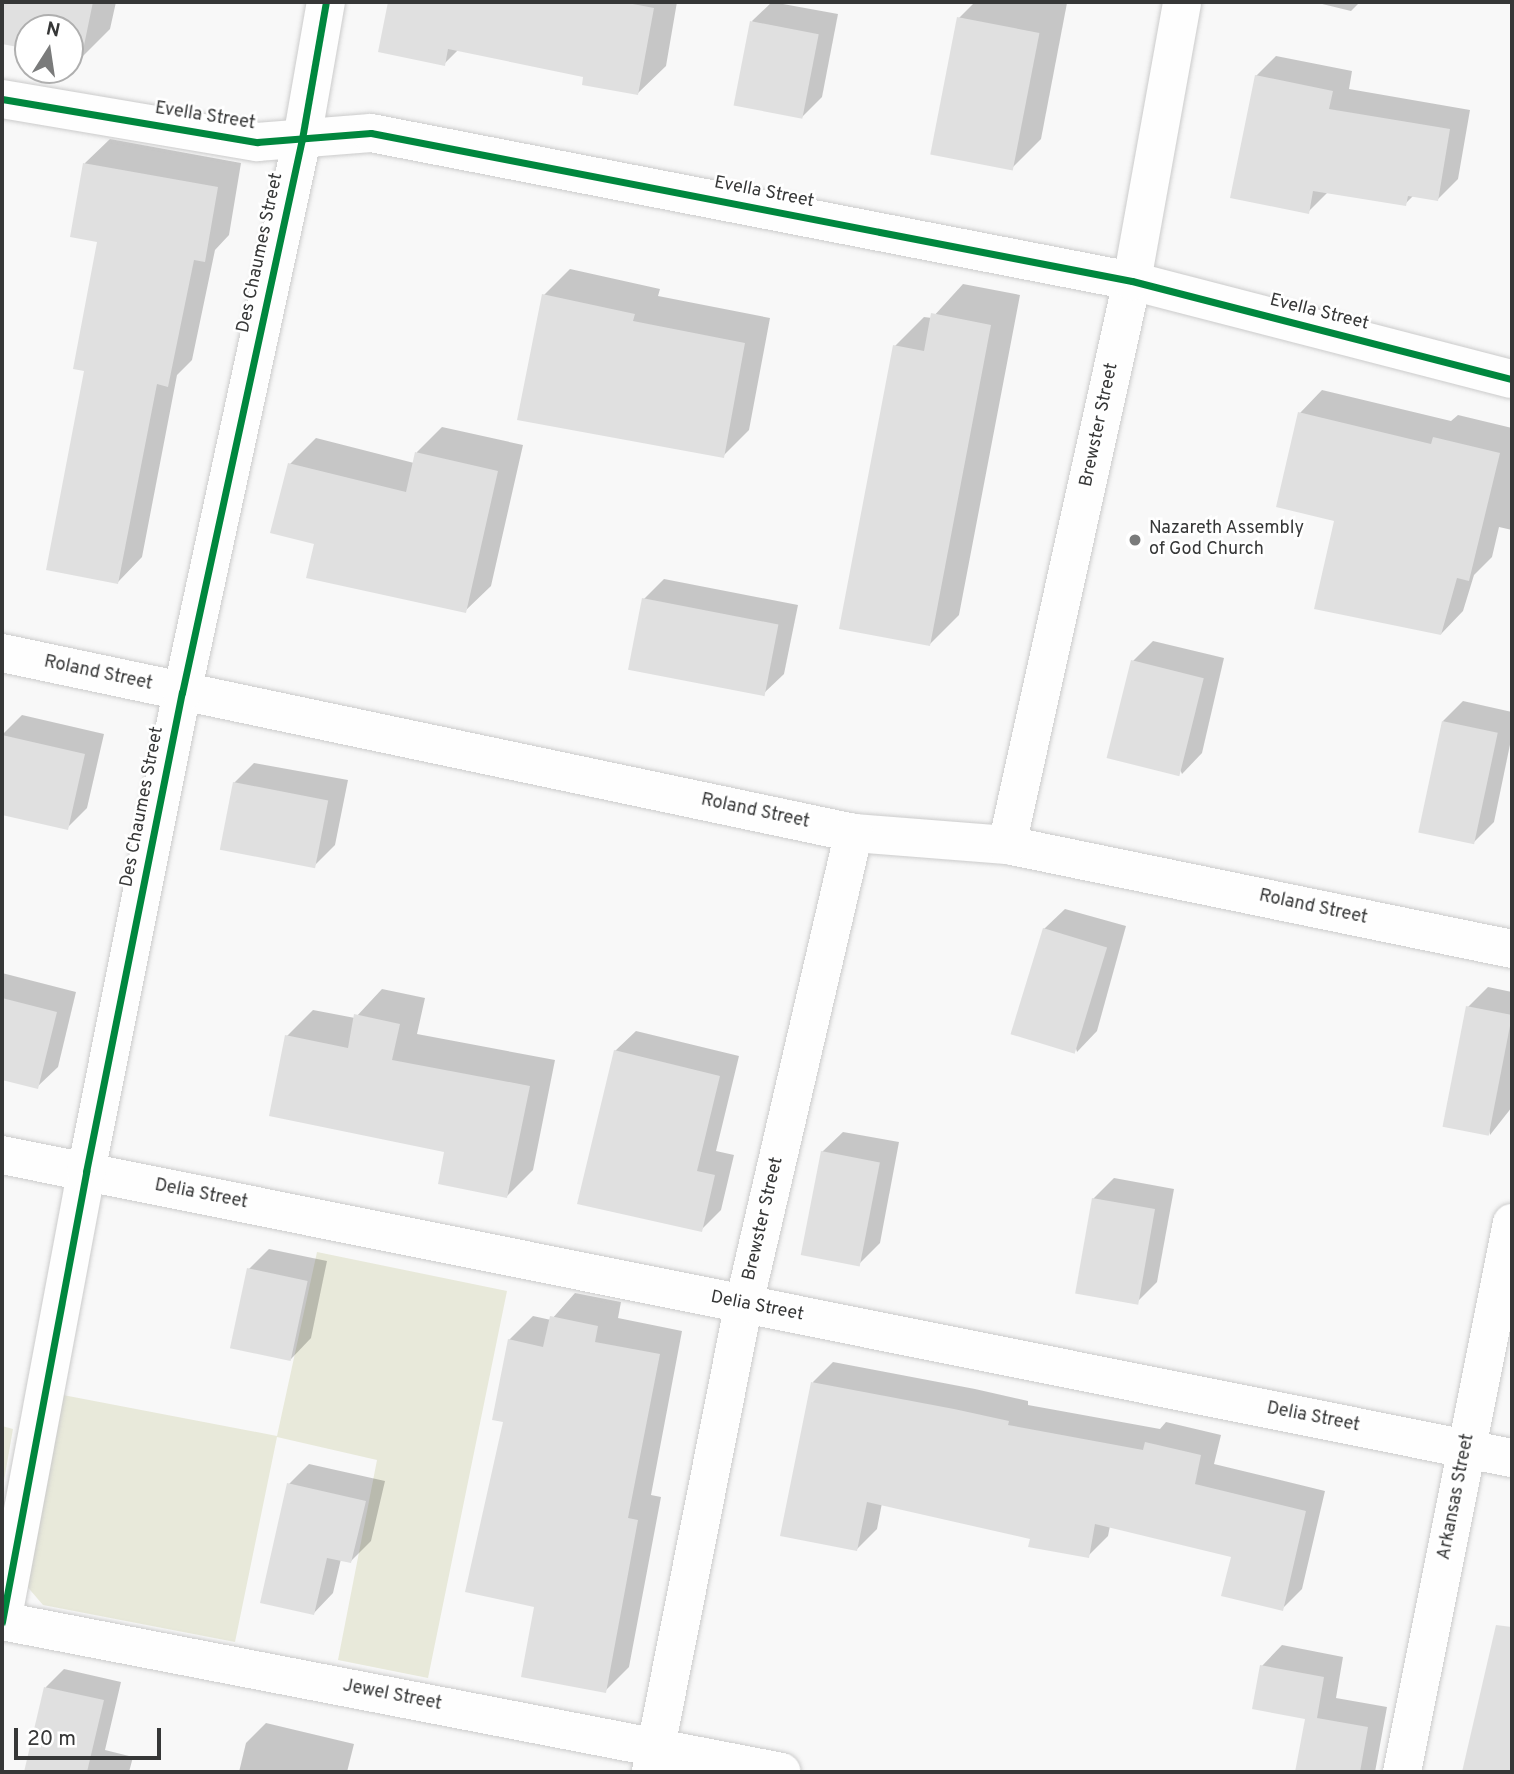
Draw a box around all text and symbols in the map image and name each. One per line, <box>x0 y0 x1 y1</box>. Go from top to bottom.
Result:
north arrow <box>14 14 84 84</box>
text: N <box>44 17 62 44</box>
street label: Evella Street <box>153 98 257 136</box>
street label: Des Chaumes Street <box>233 171 289 335</box>
street label: Evella Street <box>712 173 816 213</box>
street label: Evella Street <box>1267 290 1371 336</box>
street label: Brewster Street <box>1076 361 1124 489</box>
place label: Nazareth Assembly of God Church <box>1149 519 1305 562</box>
marker: Nazareth Assembly of God Church <box>1127 532 1143 548</box>
street label: Roland Street <box>42 652 154 696</box>
street label: Des Chaumes Street <box>117 725 169 889</box>
street label: Roland Street <box>699 790 811 834</box>
street label: Roland Street <box>1257 886 1369 930</box>
street label: Brewster Street <box>739 1155 789 1283</box>
street label: Delia Street <box>153 1175 249 1215</box>
street label: Delia Street <box>709 1287 805 1327</box>
street label: Delia Street <box>1265 1398 1361 1438</box>
street label: Arkansas Street <box>1434 1432 1480 1562</box>
street label: Jewel Street <box>341 1676 443 1716</box>
scale bar <box>18 1714 164 1758</box>
text: 20 m <box>27 1726 76 1753</box>

